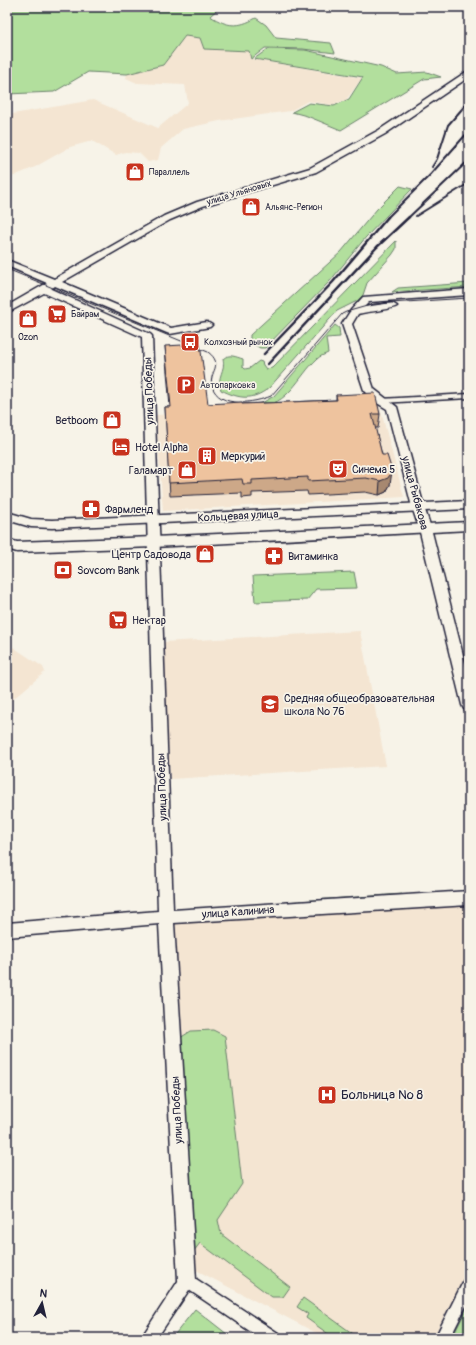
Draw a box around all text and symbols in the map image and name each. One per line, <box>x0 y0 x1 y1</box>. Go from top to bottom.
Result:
shop icon: Параллель <box>124 161 146 183</box>
place label: Параллель <box>149 167 190 178</box>
street label: улица Ульяновых <box>204 178 273 208</box>
shop icon: Альянс-Регион <box>240 196 262 218</box>
place label: Альянс-Регион <box>265 202 323 213</box>
supermarket icon: Байрам <box>46 303 68 325</box>
shop icon: Ozon <box>17 308 39 330</box>
place label: Байрам <box>71 309 99 320</box>
bus stop icon: Колхозный рынок <box>179 331 201 353</box>
place label: Ozon <box>18 332 38 343</box>
place label: Колхозный рынок <box>204 337 273 348</box>
street label: улица Победы <box>141 357 157 426</box>
parking icon: Автопарковка <box>175 374 197 396</box>
place label: Автопарковка <box>200 380 255 391</box>
shop icon: Betboom <box>101 409 123 431</box>
place label: Betboom <box>55 414 98 427</box>
hotel icon: Hotel Alpha <box>110 436 132 458</box>
place label: Hotel Alpha <box>135 441 188 454</box>
building icon: Меркурий <box>196 445 218 467</box>
place label: Меркурий <box>221 450 265 463</box>
street label: улица Рыбакова <box>399 454 431 531</box>
theatre icon: Синема 5 <box>327 458 349 480</box>
shop icon: Галамарт <box>176 459 198 481</box>
place label: Синема 5 <box>352 463 395 476</box>
place label: Галамарт <box>129 464 173 477</box>
pharmacy icon: Фармленд <box>80 498 102 520</box>
place label: Фармленд <box>105 503 154 516</box>
street label: Кольцевая улица <box>197 507 279 525</box>
shop icon: Центр Садовода <box>194 543 216 565</box>
pharmacy icon: Витаминка <box>263 545 285 567</box>
place label: Центр Садовода <box>112 548 191 561</box>
place label: Витаминка <box>288 550 338 563</box>
bank icon: Sovcom Bank <box>52 559 74 581</box>
place label: Sovcom Bank <box>77 564 140 577</box>
supermarket icon: Нектар <box>107 609 129 631</box>
place label: Нектар <box>132 614 166 627</box>
place label: Средняя общеобразовательная школа № 76 <box>284 692 435 718</box>
school or university icon: Средняя общеобразовательная школа № 76 <box>259 693 281 715</box>
street label: улица Победы <box>154 753 170 822</box>
street label: улица Калинина <box>200 903 275 921</box>
street label: улица Победы <box>169 1076 185 1145</box>
hospital icon: Больница № 8 <box>316 1084 338 1106</box>
place label: Больница № 8 <box>341 1087 423 1103</box>
north arrow <box>22 1283 62 1323</box>
text: N <box>39 1287 48 1301</box>

